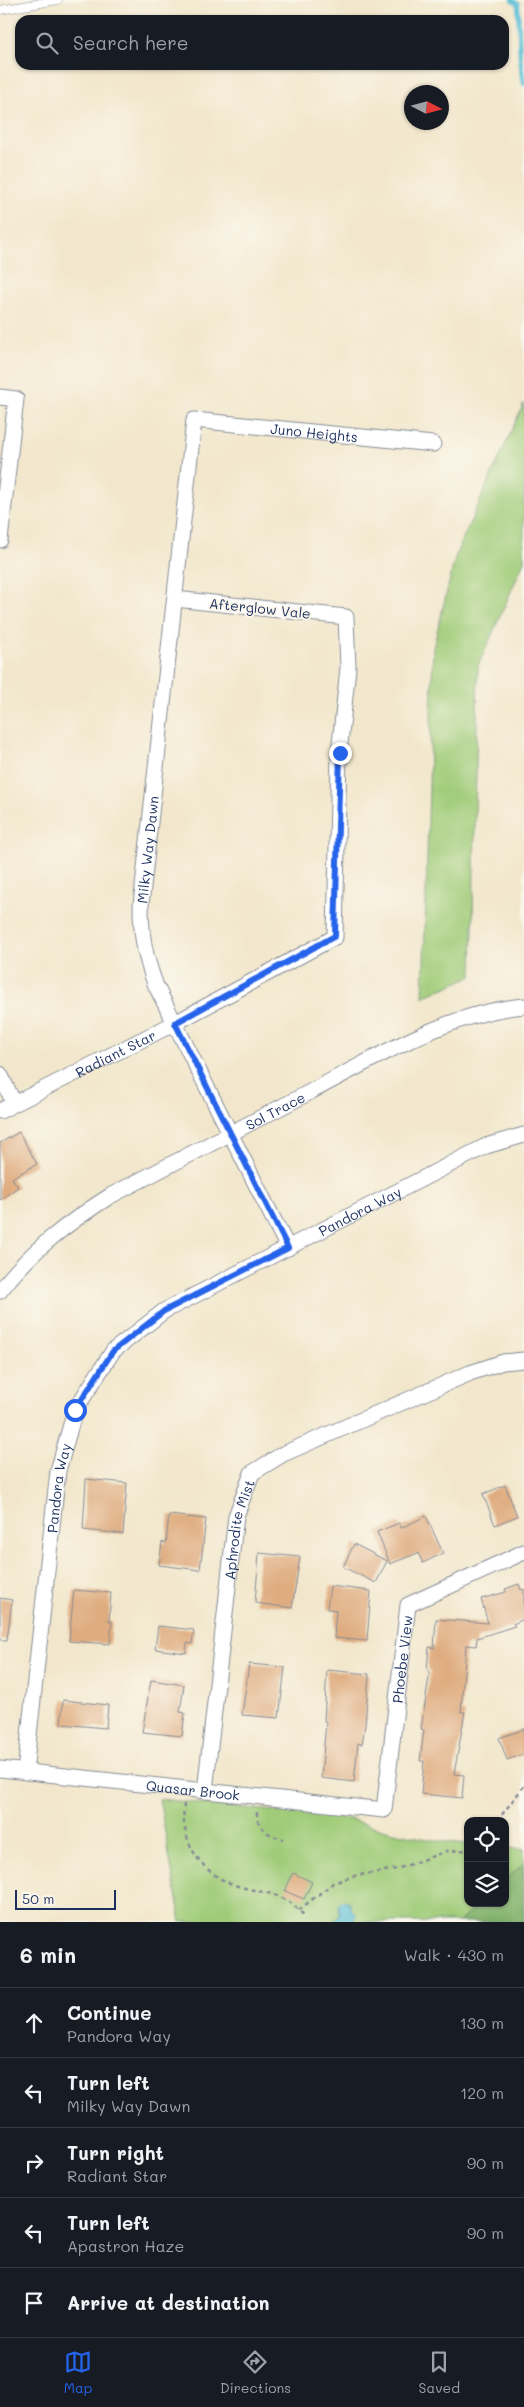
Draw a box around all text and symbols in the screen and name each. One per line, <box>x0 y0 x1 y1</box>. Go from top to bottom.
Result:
search box <box>15 15 509 70</box>
icon: search <box>33 29 61 57</box>
text: Search here <box>73 30 189 55</box>
north arrow <box>404 85 449 130</box>
street label: Juno Heights <box>270 418 359 446</box>
street label: Afterglow Vale <box>208 593 312 623</box>
route end <box>329 742 352 765</box>
street label: Milky Way Dawn <box>132 795 162 904</box>
street label: Radiant Star <box>72 1025 159 1081</box>
street label: Sol Trace <box>242 1087 308 1134</box>
street label: Pandora Way <box>315 1182 404 1240</box>
route start <box>64 1399 87 1422</box>
street label: Pandora Way <box>42 1441 75 1534</box>
street label: Aphrodite Mist <box>219 1477 258 1581</box>
street label: Phoebe View <box>387 1614 416 1704</box>
street label: Quasar Brook <box>145 1775 241 1804</box>
map controls <box>464 1817 509 1907</box>
button: locate <box>464 1817 509 1862</box>
button: layers <box>464 1862 509 1907</box>
scale bar <box>15 1887 116 1910</box>
text: 50 m <box>22 1889 54 1908</box>
text: 6 min <box>20 1941 76 1968</box>
text: Walk · 430 m <box>404 1944 504 1965</box>
text: Continue <box>67 2000 152 2025</box>
icon: ahead <box>20 2009 48 2037</box>
text: 130 m <box>460 2012 504 2033</box>
text: Pandora Way <box>67 2025 171 2046</box>
text: Turn left <box>67 2070 150 2095</box>
icon: left <box>20 2079 48 2107</box>
text: 120 m <box>460 2082 504 2103</box>
text: Milky Way Dawn <box>67 2095 190 2116</box>
text: Turn right <box>67 2140 164 2165</box>
icon: right <box>20 2149 48 2177</box>
text: 90 m <box>467 2152 504 2173</box>
text: Radiant Star <box>67 2165 167 2186</box>
text: Turn left <box>67 2210 150 2235</box>
icon: left <box>20 2219 48 2247</box>
text: 90 m <box>467 2222 504 2243</box>
text: Apastron Haze <box>67 2235 184 2256</box>
icon: arrive <box>20 2289 48 2317</box>
text: Arrive at destination <box>67 2290 270 2315</box>
tab: Map <box>64 2348 92 2397</box>
tab: Directions <box>220 2348 291 2397</box>
tab: Saved <box>419 2348 460 2397</box>

